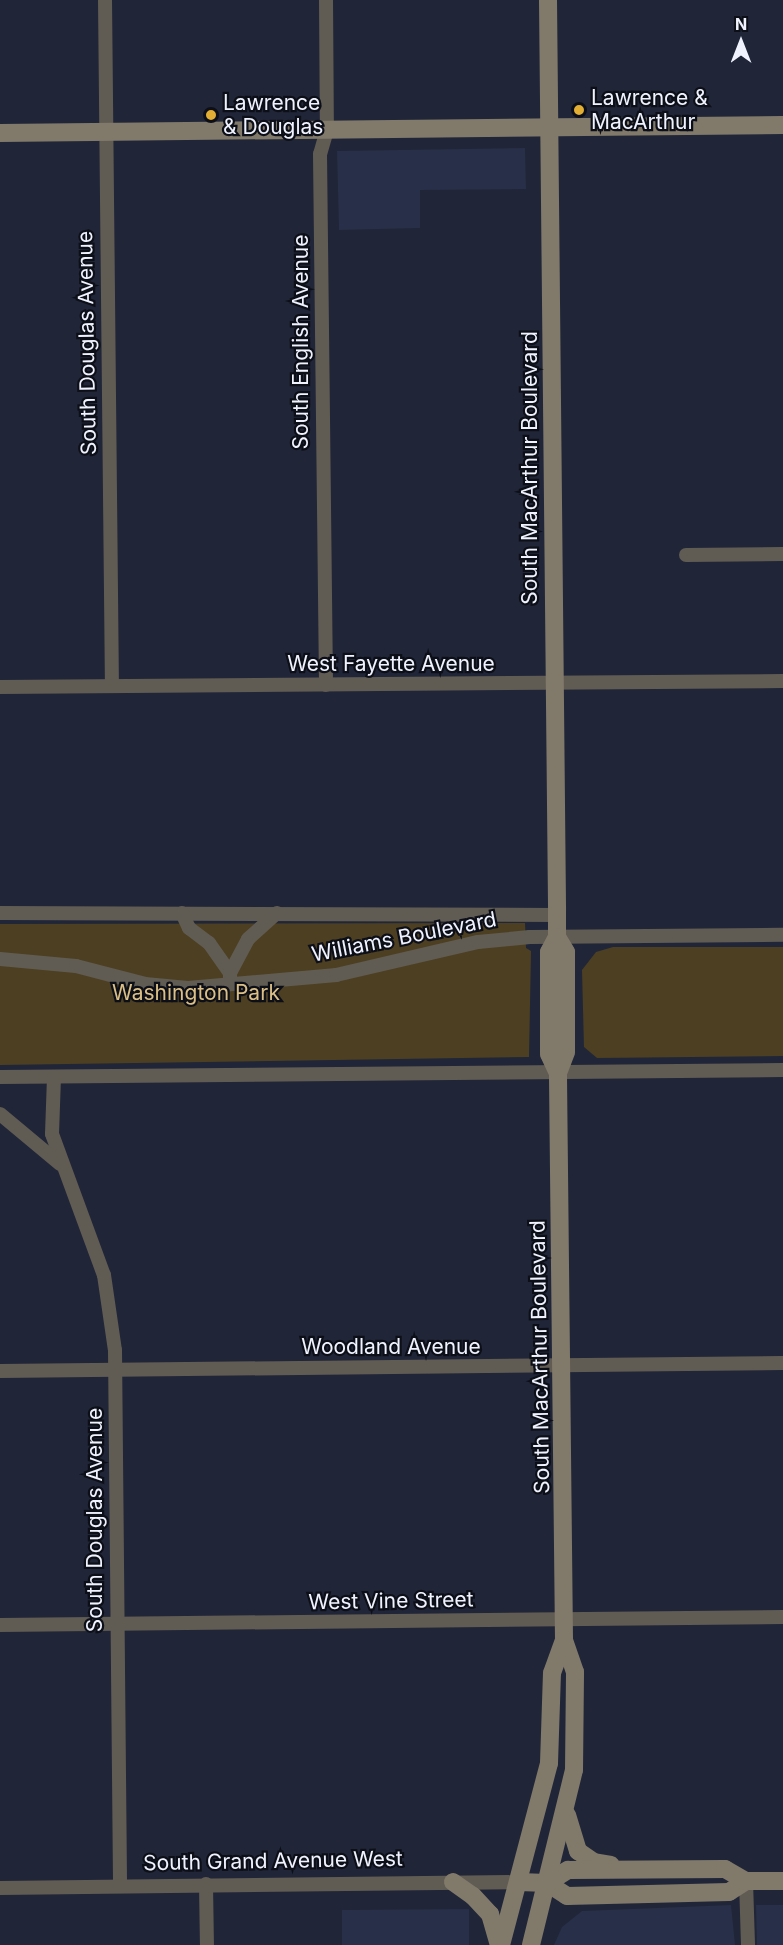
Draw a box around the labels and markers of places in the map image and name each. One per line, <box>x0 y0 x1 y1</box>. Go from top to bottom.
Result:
place label: Lawrence & MacArthur <box>591 85 708 135</box>
place label: Lawrence & Douglas <box>223 90 323 140</box>
marker: Lawrence & MacArthur <box>572 103 586 117</box>
marker: Lawrence & Douglas <box>204 108 218 122</box>

